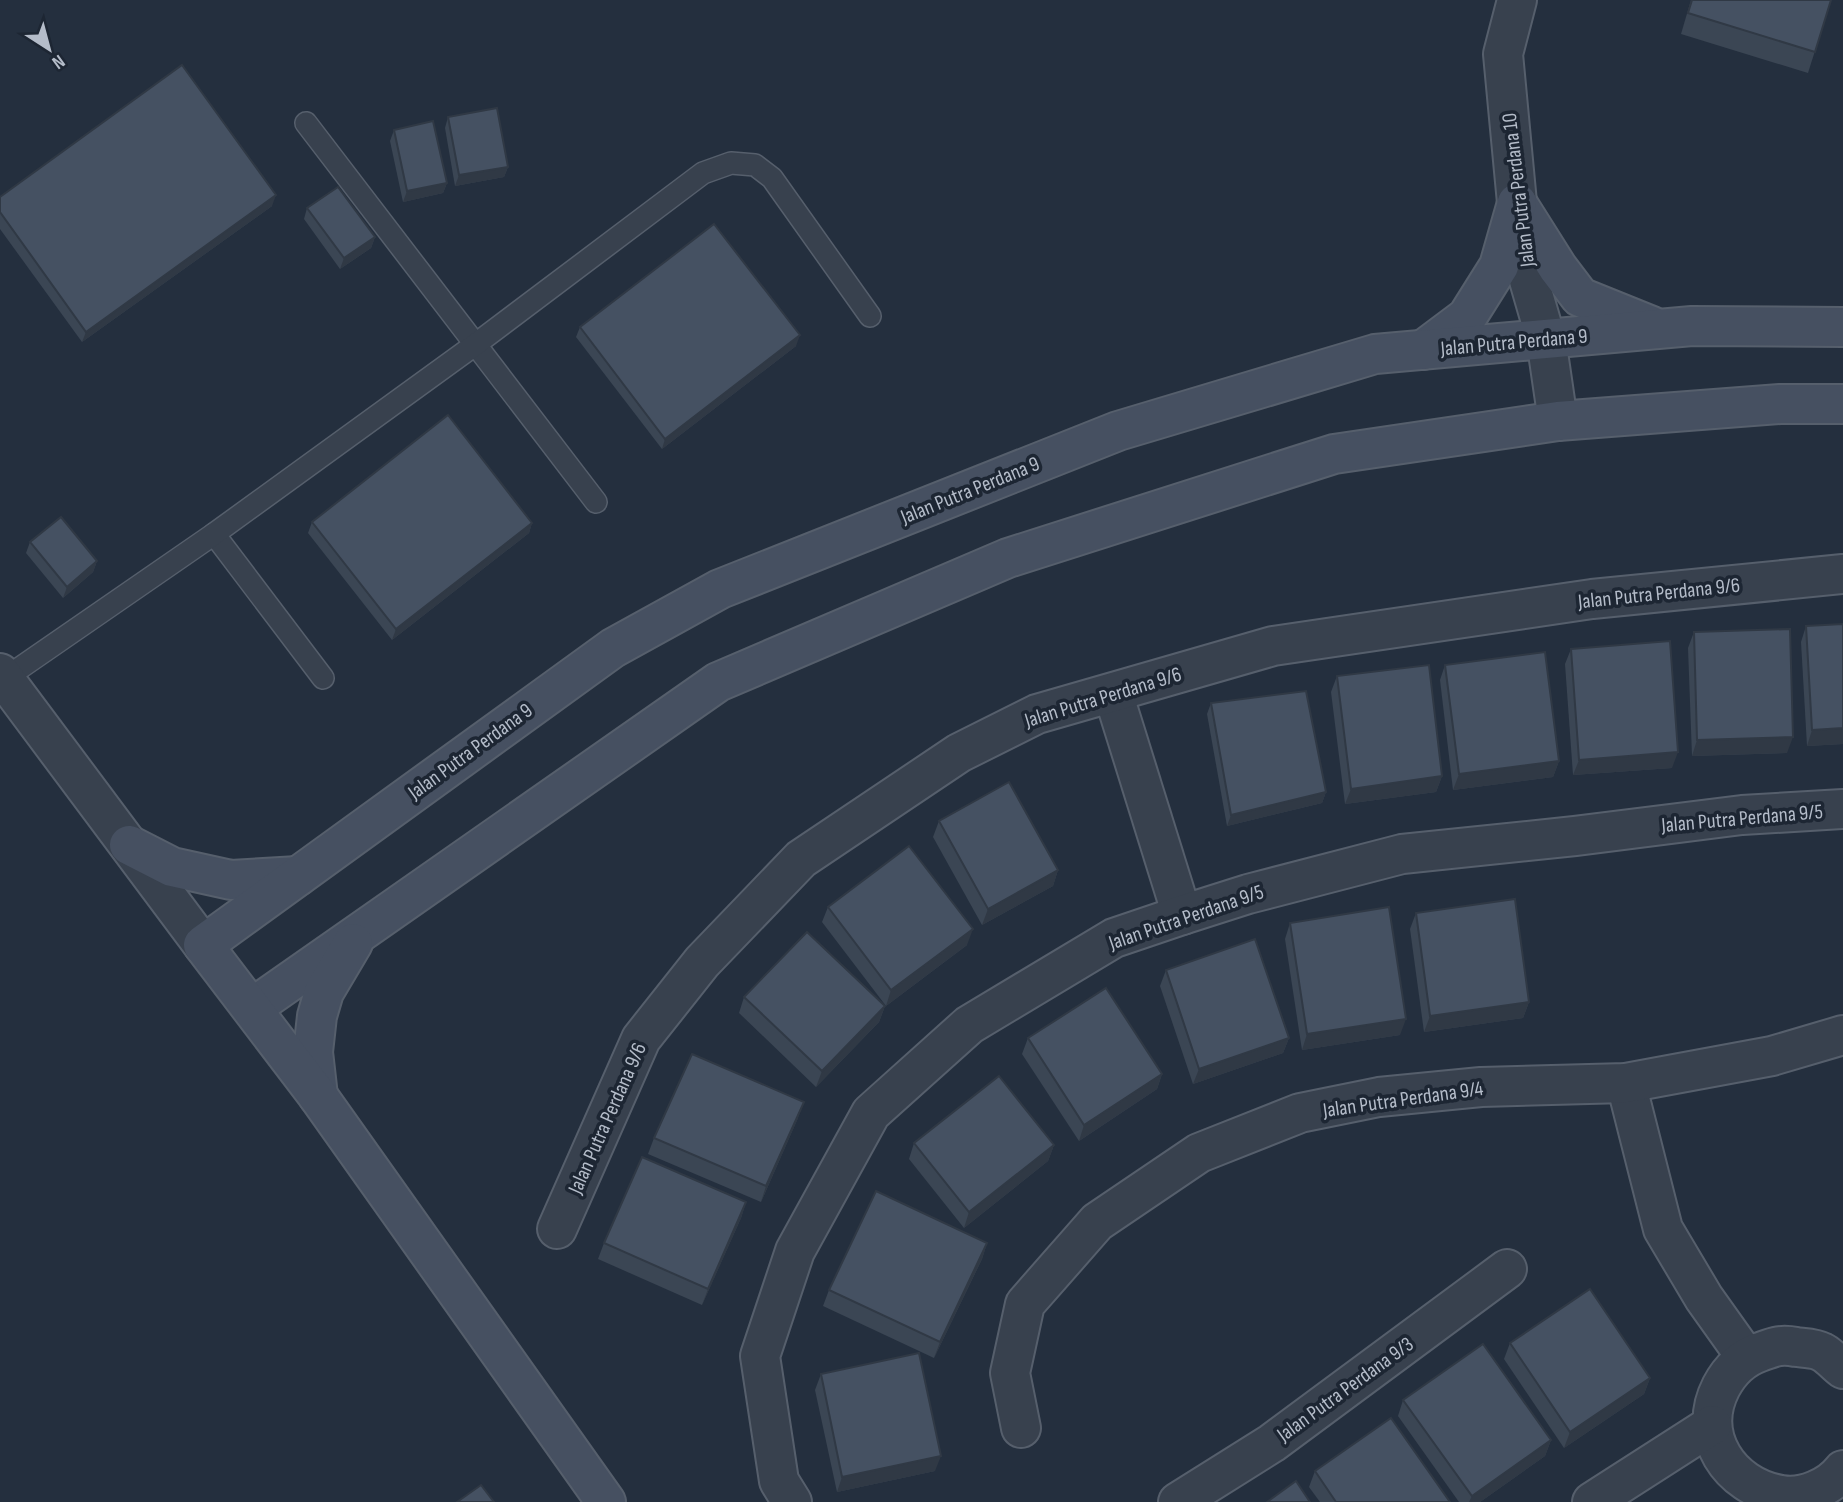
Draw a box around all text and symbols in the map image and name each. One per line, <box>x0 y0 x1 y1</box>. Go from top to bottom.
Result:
north arrow <box>14 14 84 84</box>
text: N <box>47 49 69 74</box>
street label: Jalan Putra Perdana 10 <box>1497 112 1540 269</box>
street label: Jalan Putra Perdana 9 <box>1439 324 1589 361</box>
street label: Jalan Putra Perdana 9 <box>896 451 1043 530</box>
street label: Jalan Putra Perdana 9/6 <box>1576 573 1741 615</box>
street label: Jalan Putra Perdana 9/6 <box>1021 662 1185 734</box>
street label: Jalan Putra Perdana 9 <box>403 698 537 805</box>
street label: Jalan Putra Perdana 9/5 <box>1659 799 1824 838</box>
street label: Jalan Putra Perdana 9/5 <box>1105 879 1267 956</box>
street label: Jalan Putra Perdana 9/6 <box>563 1039 652 1199</box>
street label: Jalan Putra Perdana 9/4 <box>1320 1076 1485 1123</box>
street label: Jalan Putra Perdana 9/3 <box>1271 1332 1418 1448</box>

